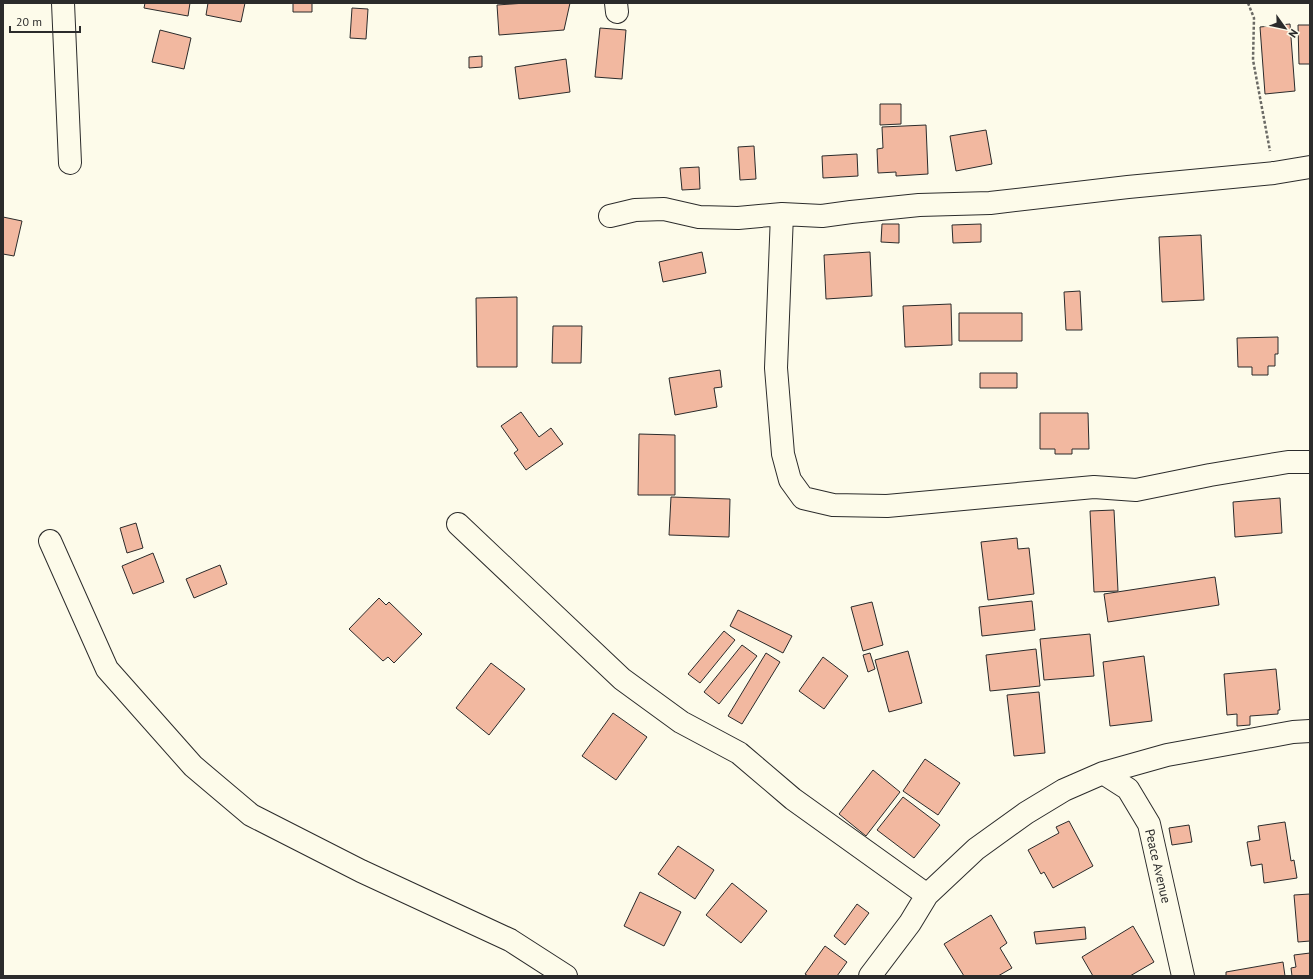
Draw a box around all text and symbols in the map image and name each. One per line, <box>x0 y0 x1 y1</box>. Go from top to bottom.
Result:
scale bar <box>10 8 80 34</box>
north arrow <box>1265 8 1305 48</box>
text: 20 m <box>16 14 42 29</box>
text: N <box>1286 27 1301 40</box>
street label: Peace Avenue <box>1141 827 1175 905</box>

